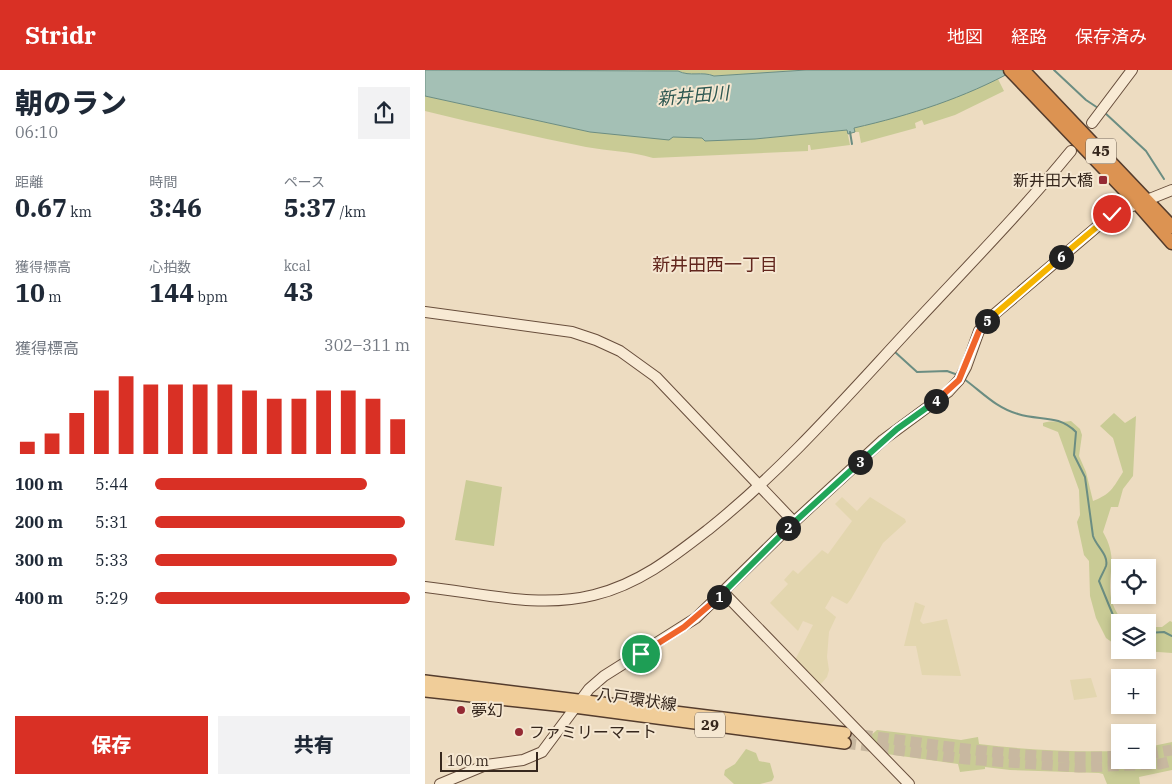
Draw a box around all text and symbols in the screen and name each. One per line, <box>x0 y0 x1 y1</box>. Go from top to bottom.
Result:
text: Stridr <box>25 19 96 51</box>
text: 地図 <box>947 25 983 48</box>
text: 経路 <box>1011 25 1047 48</box>
text: 保存済み <box>1075 25 1147 48</box>
water label: 新井田川 <box>656 81 732 110</box>
text: 朝のラン <box>15 84 127 121</box>
button: share <box>358 87 410 139</box>
text: 06:10 <box>15 122 58 142</box>
road number: 45 <box>1086 138 1116 164</box>
place label: 新井田大橋 <box>1013 170 1093 190</box>
text: 距離 <box>15 173 43 191</box>
text: 時間 <box>149 173 177 191</box>
text: ペース <box>284 173 325 191</box>
marker: 新井田大橋 <box>1097 174 1109 186</box>
text: 0.67 <box>15 191 67 224</box>
text: 3:46 <box>149 191 202 224</box>
text: 5:37 <box>284 191 336 224</box>
pin <box>1091 193 1133 235</box>
icon: check <box>1098 200 1126 228</box>
text: km <box>67 203 92 221</box>
text: /km <box>336 203 366 221</box>
pin: 6 <box>1049 244 1073 270</box>
text: 6 <box>1057 248 1066 266</box>
district label: 新井田西一丁目 <box>652 253 778 276</box>
text: kcal <box>284 257 311 275</box>
text: 獲得標高 <box>15 258 71 276</box>
text: 心拍数 <box>149 258 191 276</box>
text: 43 <box>284 275 314 308</box>
text: 10 <box>15 276 45 309</box>
text: 144 <box>149 276 194 309</box>
text: m <box>45 288 62 306</box>
text: bpm <box>194 288 228 306</box>
pin: 5 <box>975 308 999 334</box>
text: 5 <box>983 312 992 330</box>
text: 302–311 m <box>324 335 410 355</box>
text: 獲得標高 <box>15 338 79 358</box>
pin: 4 <box>923 388 949 414</box>
text: 4 <box>932 392 941 410</box>
pin: 3 <box>847 450 873 474</box>
text: 3 <box>856 453 865 471</box>
text: 100 m <box>15 474 63 494</box>
text: 5:44 <box>95 474 128 494</box>
text: 200 m <box>15 512 63 532</box>
text: 5:31 <box>95 512 128 532</box>
pin: 2 <box>775 516 801 540</box>
text: 2 <box>784 519 793 537</box>
text: 300 m <box>15 550 63 570</box>
text: 5:33 <box>95 550 128 570</box>
map controls <box>1111 559 1156 769</box>
button: locate <box>1111 559 1156 604</box>
pin: 1 <box>707 584 731 610</box>
text: 400 m <box>15 588 63 608</box>
text: 5:29 <box>95 588 128 608</box>
text: 1 <box>715 588 724 606</box>
button: layers <box>1111 614 1156 659</box>
pin <box>620 633 662 675</box>
icon: arrive <box>627 640 655 668</box>
button: + <box>1111 669 1156 714</box>
street label: 八戸環状線 <box>596 684 678 714</box>
place label: 夢幻 <box>471 700 503 720</box>
marker: 夢幻 <box>455 704 467 716</box>
road number: 29 <box>695 712 725 738</box>
button: 保存 <box>15 716 208 774</box>
button: 共有 <box>218 716 410 774</box>
place label: ファミリーマート <box>529 722 657 742</box>
button: − <box>1111 724 1156 769</box>
marker: ファミリーマート <box>513 726 525 738</box>
scale bar <box>440 749 537 772</box>
text: 100 m <box>447 752 489 770</box>

